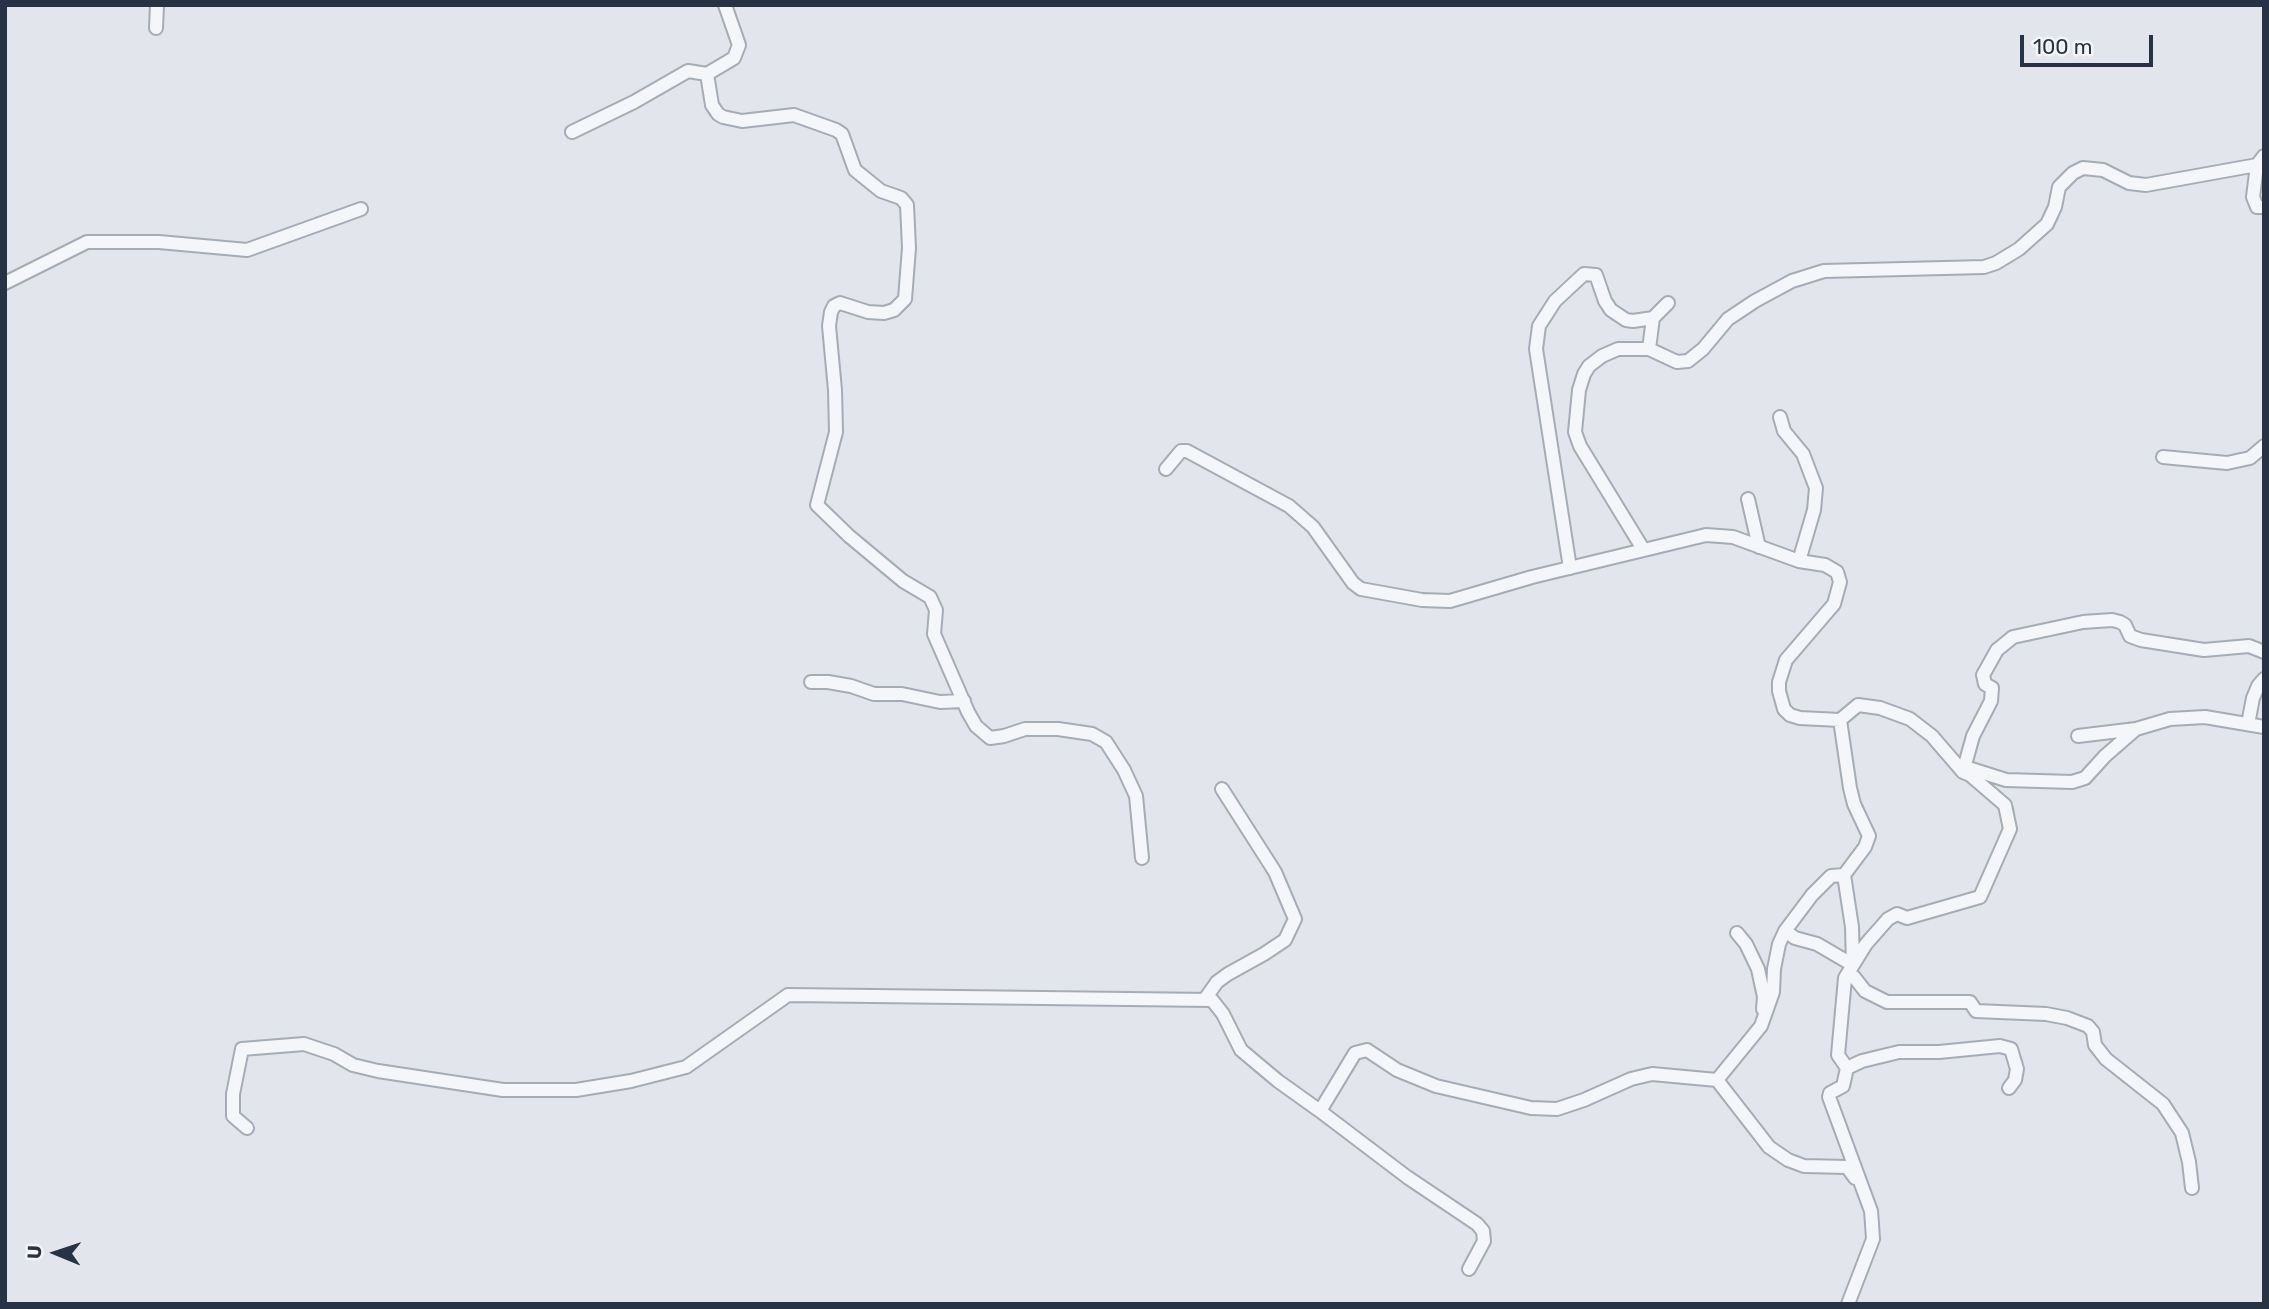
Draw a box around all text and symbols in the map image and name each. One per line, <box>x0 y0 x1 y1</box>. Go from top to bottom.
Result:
scale bar <box>2024 21 2157 65</box>
text: 100 m <box>2033 34 2092 59</box>
north arrow <box>21 1218 91 1288</box>
text: U <box>23 1245 46 1260</box>

